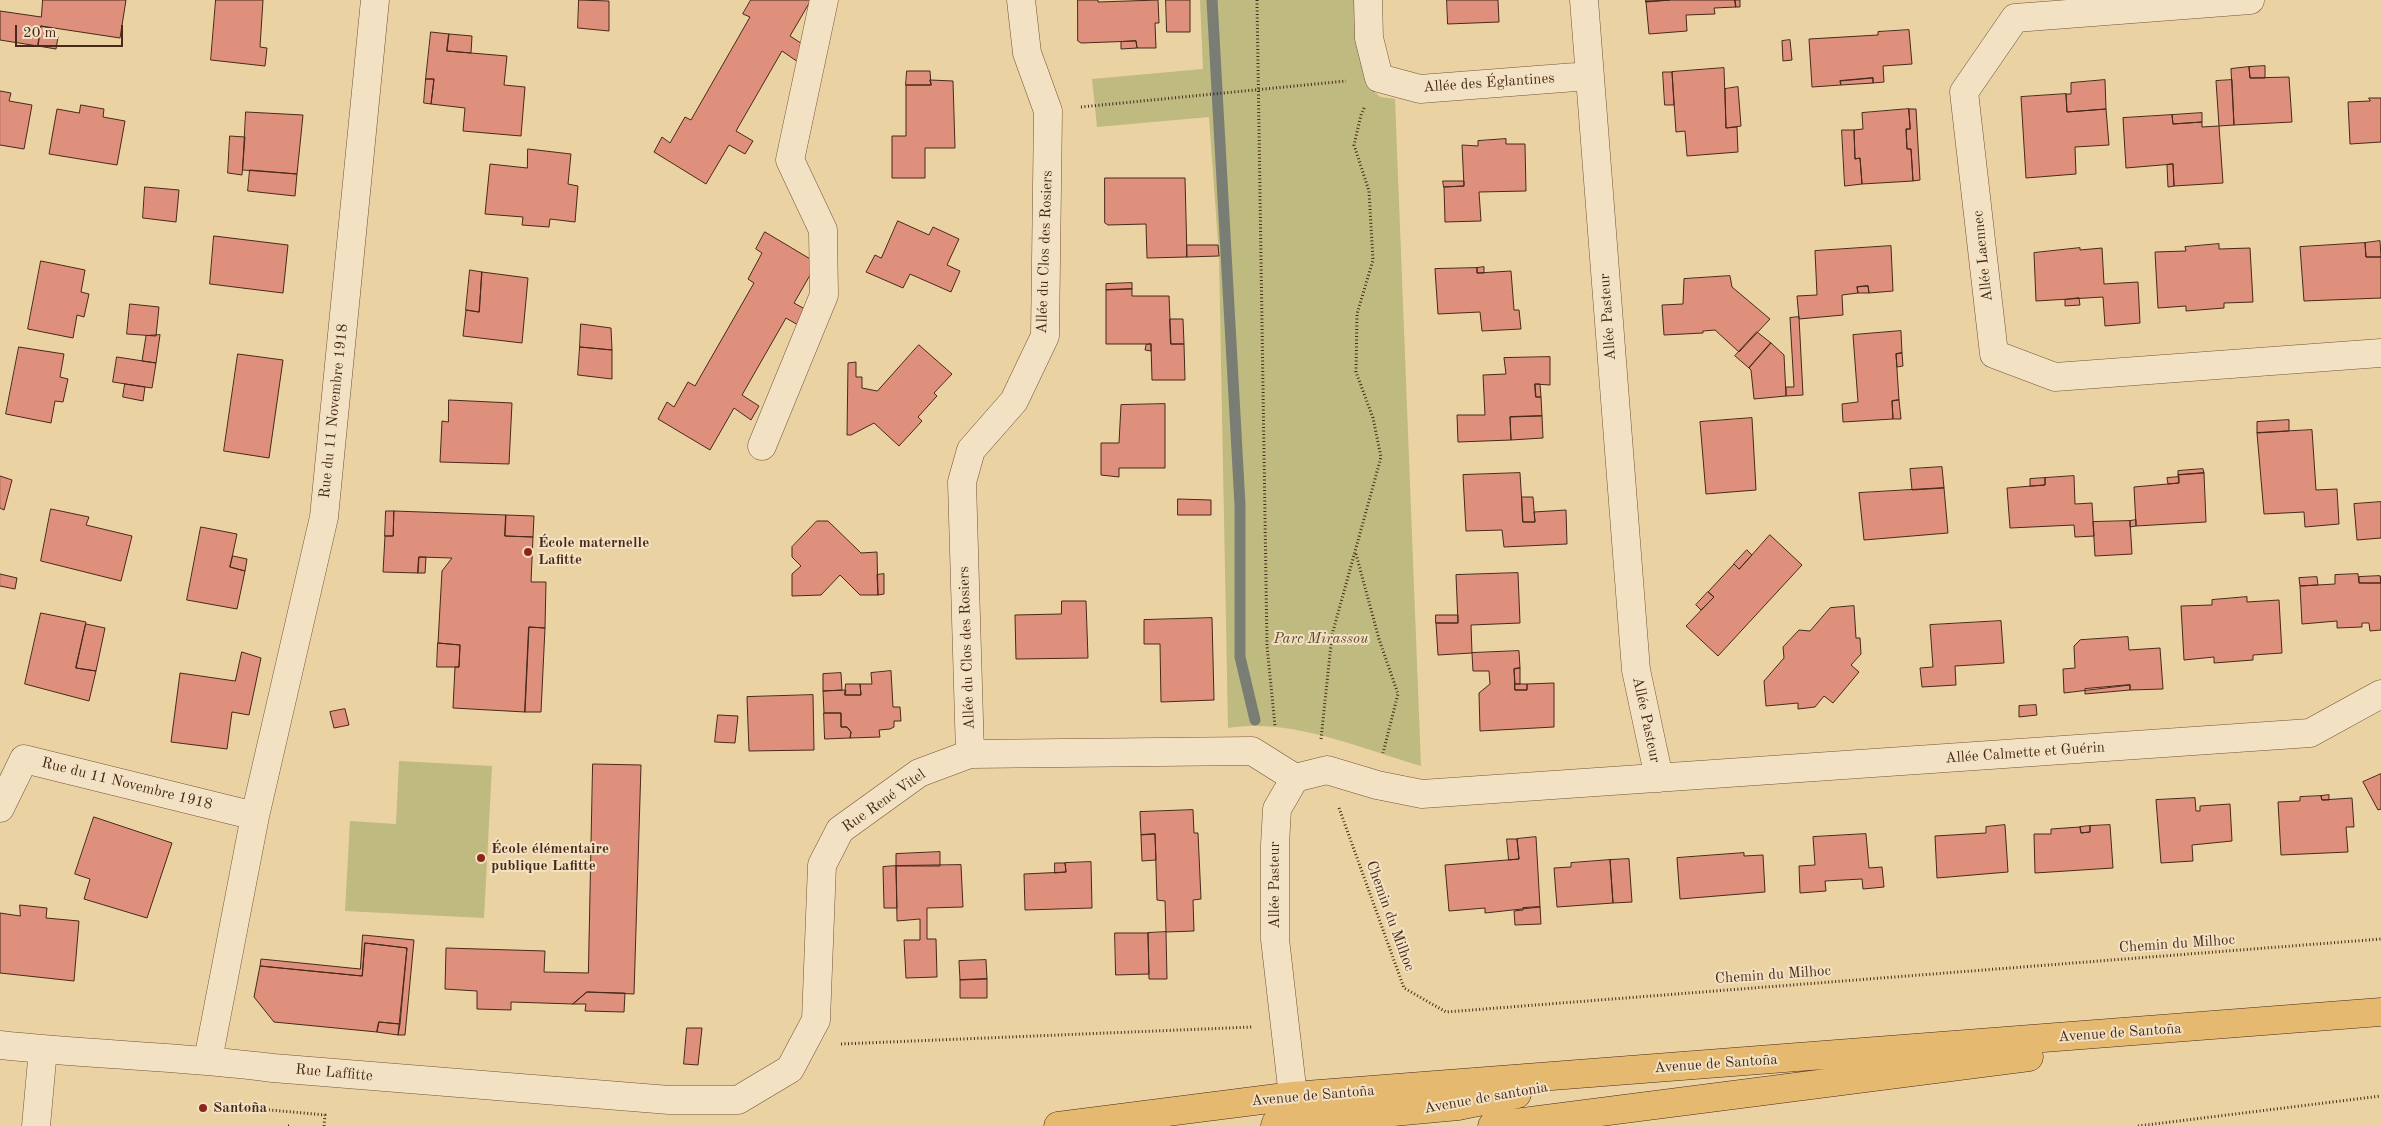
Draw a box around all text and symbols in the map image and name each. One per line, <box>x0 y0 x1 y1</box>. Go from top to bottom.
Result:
scale bar <box>18 15 125 47</box>
text: 20 m <box>23 26 57 41</box>
street label: Allée des Églantines <box>1423 69 1555 97</box>
street label: Allée du Clos des Rosiers <box>1033 170 1057 334</box>
street label: Allée Laennec <box>1969 210 1997 302</box>
street label: Allée Pasteur <box>1596 273 1620 361</box>
street label: Rue du 11 Novembre 1918 <box>316 323 352 499</box>
place label: École maternelle Lafitte <box>538 534 649 569</box>
marker: École maternelle Lafitte <box>522 546 534 558</box>
street label: Allée du Clos des Rosiers <box>955 566 979 730</box>
park label: Parc Mirassou <box>1273 630 1369 648</box>
street label: Allée Pasteur <box>1628 675 1664 765</box>
street label: Allée Calmette et Guérin <box>1945 738 2105 768</box>
street label: Rue du 11 Novembre 1918 <box>40 754 214 814</box>
street label: Rue René Vitel <box>839 766 929 836</box>
place label: École élémentaire publique Lafitte <box>491 840 609 875</box>
street label: Allée Pasteur <box>1266 841 1284 929</box>
marker: École élémentaire publique Lafitte <box>475 852 487 864</box>
street label: Chemin du Milhoc <box>1362 858 1418 974</box>
street label: Chemin du Milhoc <box>2118 931 2236 957</box>
street label: Chemin du Milhoc <box>1714 962 1832 988</box>
street label: Avenue de Santoña <box>2058 1020 2182 1046</box>
street label: Avenue de Santoña <box>1654 1051 1778 1077</box>
street label: Rue Laffitte <box>295 1061 373 1085</box>
street label: Avenue de santonia <box>1423 1078 1549 1118</box>
street label: Avenue de Santoña <box>1251 1082 1375 1110</box>
place label: Santoña <box>213 1099 267 1117</box>
marker: Santoña <box>197 1102 209 1114</box>

